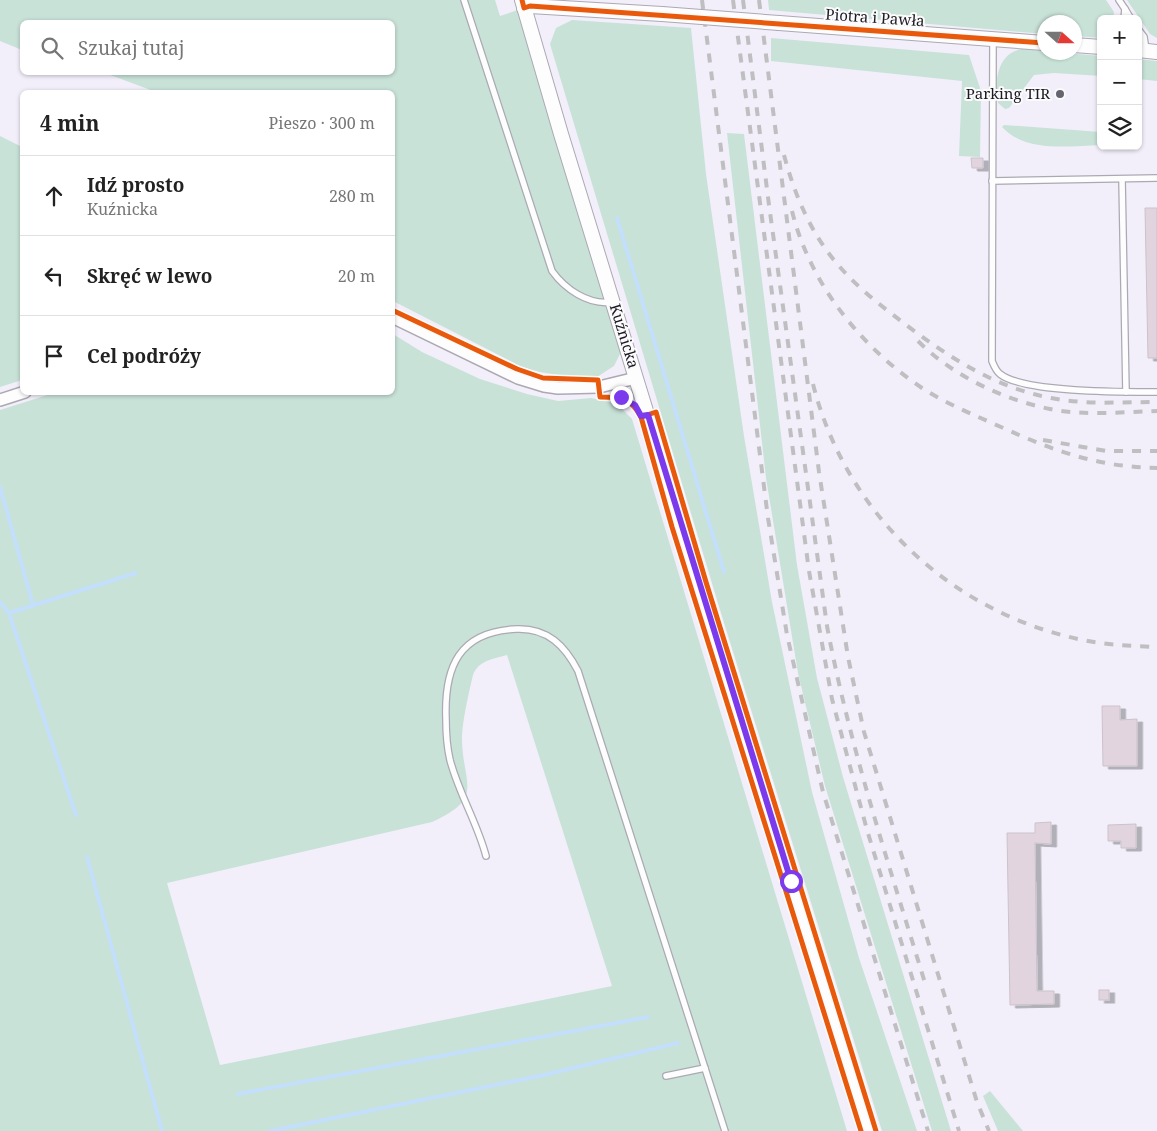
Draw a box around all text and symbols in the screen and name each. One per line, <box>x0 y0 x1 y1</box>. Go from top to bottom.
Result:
street label: Piotra i Pawła <box>825 4 925 30</box>
north arrow <box>1037 15 1082 60</box>
map controls <box>1097 15 1142 150</box>
button: + <box>1097 15 1142 60</box>
search box <box>20 20 395 75</box>
icon: search <box>38 34 66 62</box>
text: Szukaj tutaj <box>78 35 184 61</box>
button: − <box>1097 60 1142 105</box>
place label: Parking TIR <box>966 83 1050 103</box>
marker: Parking TIR <box>1054 88 1066 100</box>
button: layers <box>1097 105 1142 150</box>
text: 4 min <box>40 109 99 137</box>
text: Pieszo · 300 m <box>269 112 375 134</box>
text: Idź prosto <box>87 172 184 198</box>
icon: ahead <box>40 182 68 210</box>
text: 280 m <box>329 185 375 207</box>
text: Kuźnicka <box>87 198 158 220</box>
icon: left <box>40 262 68 290</box>
text: Skręć w lewo <box>87 263 213 289</box>
text: 20 m <box>338 265 375 287</box>
street label: Kuźnicka <box>606 301 644 370</box>
icon: arrive <box>40 342 68 370</box>
text: Cel podróży <box>87 343 201 369</box>
route end <box>610 386 633 409</box>
route start <box>780 870 803 893</box>

